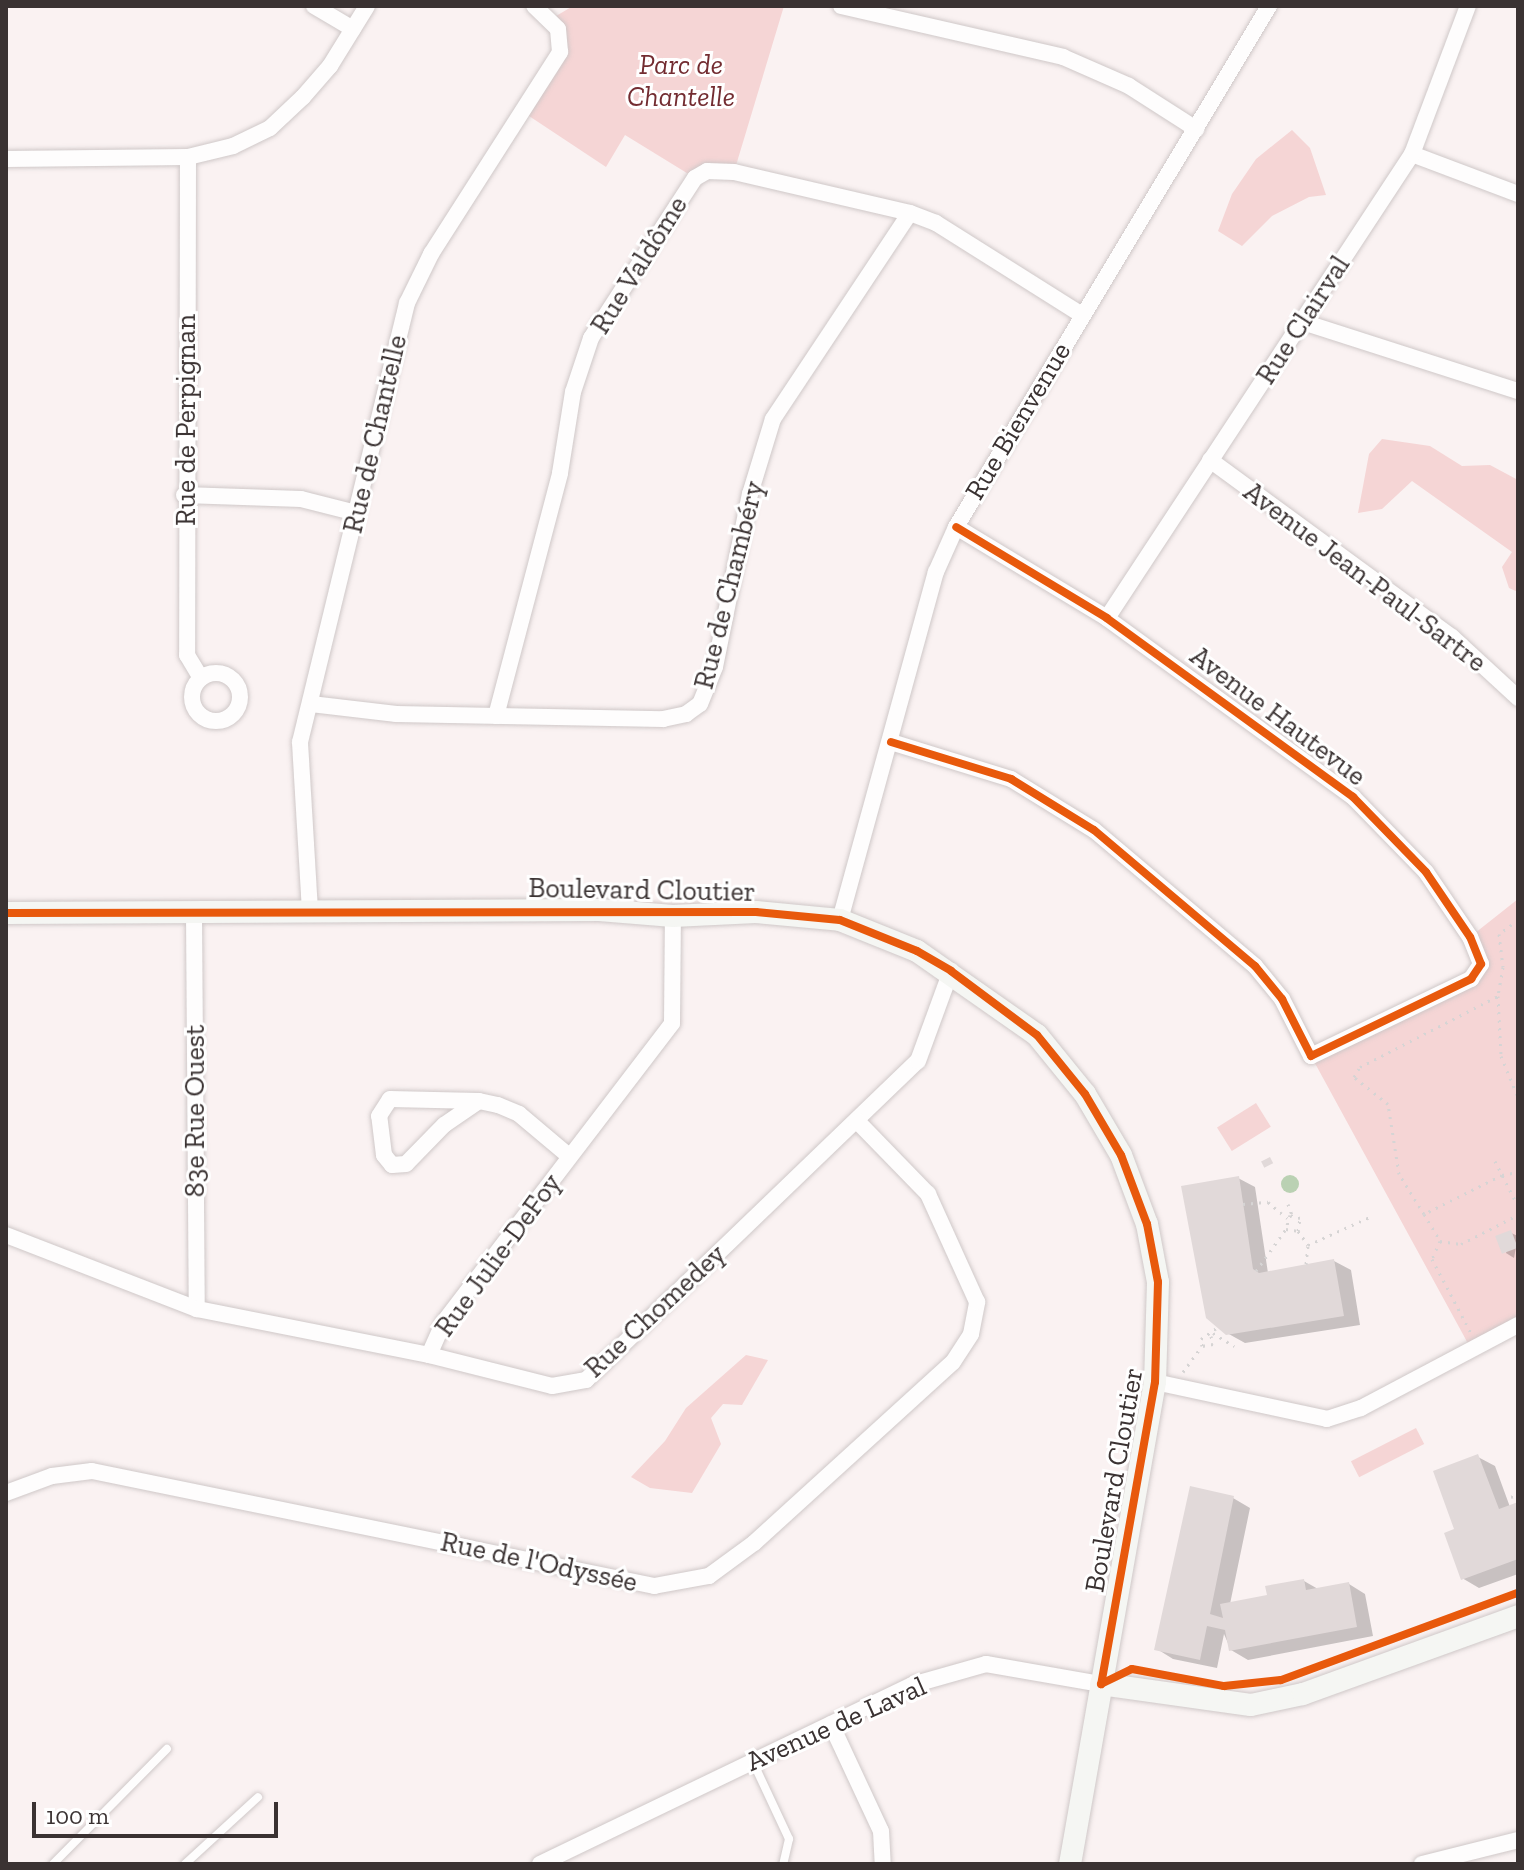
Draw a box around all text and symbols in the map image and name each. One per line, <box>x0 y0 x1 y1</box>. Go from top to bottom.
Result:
park label: Parc de Chantelle <box>627 48 735 114</box>
street label: Rue Valdôme <box>583 190 695 340</box>
street label: Rue Clairval <box>1249 249 1357 391</box>
street label: Rue de Perpignan <box>169 314 203 526</box>
street label: Rue de Chantelle <box>336 332 414 536</box>
street label: Rue Bienvenue <box>958 336 1078 506</box>
street label: Avenue Jean-Paul-Sartre <box>1237 475 1493 679</box>
street label: Rue de Chambéry <box>687 478 771 692</box>
street label: Avenue Hautevue <box>1184 639 1372 793</box>
street label: Boulevard Cloutier <box>528 871 756 909</box>
street label: 83e Rue Ouest <box>178 1025 212 1197</box>
street label: Rue Julie-DeFoy <box>427 1167 569 1343</box>
street label: Rue Chomedey <box>578 1237 732 1385</box>
street label: Boulevard Cloutier <box>1078 1365 1150 1595</box>
street label: Rue de l'Odyssée <box>438 1525 640 1599</box>
street label: Avenue de Laval <box>741 1669 931 1779</box>
scale bar <box>36 1786 282 1836</box>
text: 100 m <box>46 1801 109 1830</box>

